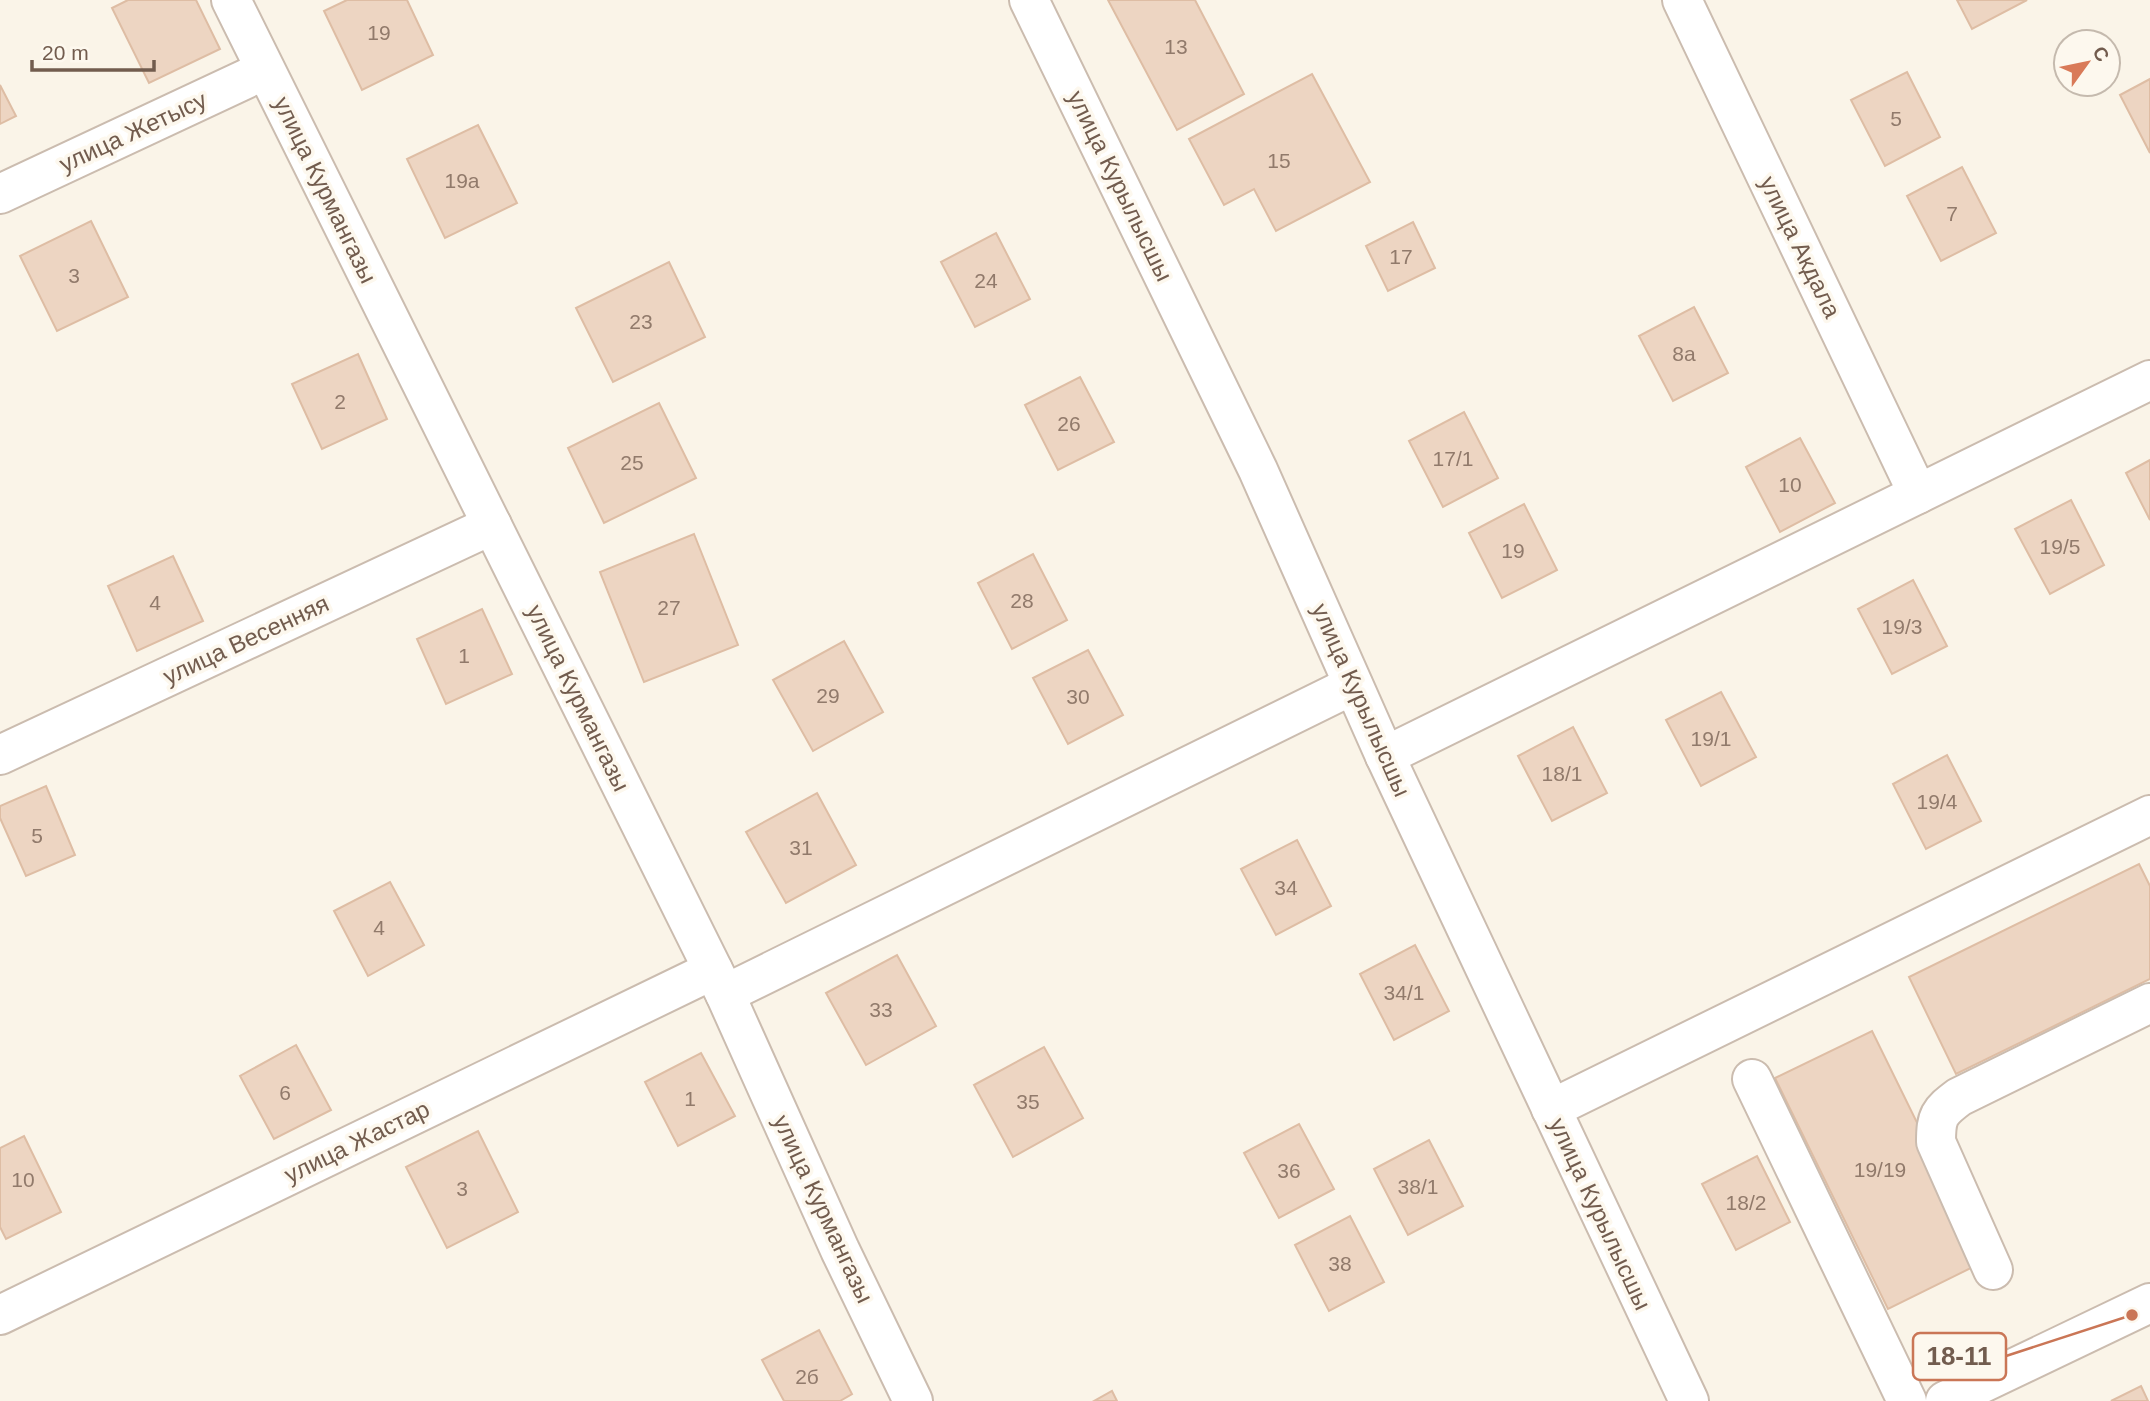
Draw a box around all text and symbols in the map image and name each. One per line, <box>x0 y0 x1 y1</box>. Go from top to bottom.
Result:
house number: 19 <box>367 21 391 44</box>
scale bar <box>32 28 154 72</box>
north arrow <box>2052 28 2122 98</box>
house number: 13 <box>1164 35 1188 58</box>
text: 20 m <box>42 41 89 64</box>
text: С <box>2088 43 2114 66</box>
street label: улица Жетысу <box>55 86 211 177</box>
street label: улица Курылысшы <box>1063 86 1178 285</box>
street label: улица Курмангазы <box>269 92 382 288</box>
house number: 5 <box>1890 107 1902 130</box>
house number: 15 <box>1267 149 1291 172</box>
house number: 19а <box>444 169 480 192</box>
street label: улица Акдала <box>1755 172 1847 322</box>
house number: 7 <box>1946 202 1958 225</box>
house number: 17 <box>1389 245 1413 268</box>
house number: 3 <box>68 264 80 287</box>
house number: 24 <box>974 269 998 292</box>
house number: 23 <box>629 310 653 333</box>
house number: 8а <box>1672 342 1696 365</box>
house number: 2 <box>334 390 346 413</box>
house number: 26 <box>1057 412 1081 435</box>
house number: 17/1 <box>1433 447 1473 470</box>
house number: 25 <box>620 451 644 474</box>
house number: 10 <box>1778 473 1802 496</box>
house number: 19/5 <box>2040 535 2080 558</box>
house number: 19 <box>1501 539 1525 562</box>
street label: улица Весенняя <box>159 589 333 690</box>
house number: 28 <box>1010 589 1034 612</box>
house number: 4 <box>149 591 161 614</box>
house number: 27 <box>657 596 681 619</box>
street label: улица Курылысшы <box>1307 599 1416 801</box>
street label: улица Курмангазы <box>522 600 635 796</box>
house number: 19/3 <box>1882 615 1922 638</box>
house number: 1 <box>458 644 470 667</box>
house number: 29 <box>816 684 840 707</box>
house number: 30 <box>1066 685 1090 708</box>
house number: 19/1 <box>1691 727 1731 750</box>
house number: 18/1 <box>1542 762 1582 785</box>
house number: 19/4 <box>1917 790 1958 813</box>
house number: 5 <box>31 824 43 847</box>
house number: 31 <box>789 836 813 859</box>
house number: 34 <box>1274 876 1298 899</box>
house number: 4 <box>373 916 385 939</box>
house number: 34/1 <box>1384 981 1424 1004</box>
house number: 33 <box>869 998 893 1021</box>
house number: 6 <box>279 1081 291 1104</box>
house number: 1 <box>684 1087 696 1110</box>
house number: 35 <box>1016 1090 1040 1113</box>
street label: улица Жастар <box>280 1095 434 1188</box>
street label: улица Курмангазы <box>768 1110 879 1307</box>
street label: улица Курылысшы <box>1544 1114 1657 1314</box>
house number: 19/19 <box>1854 1158 1906 1181</box>
house number: 36 <box>1277 1159 1301 1182</box>
house number: 10 <box>11 1168 35 1191</box>
house number: 38/1 <box>1398 1175 1438 1198</box>
house number: 3 <box>456 1177 468 1200</box>
house number: 18/2 <box>1726 1191 1766 1214</box>
house number: 38 <box>1328 1252 1352 1275</box>
callout: 18-11 <box>1913 1333 2006 1380</box>
text: 18-11 <box>1926 1341 1992 1371</box>
house number: 2б <box>795 1365 819 1388</box>

